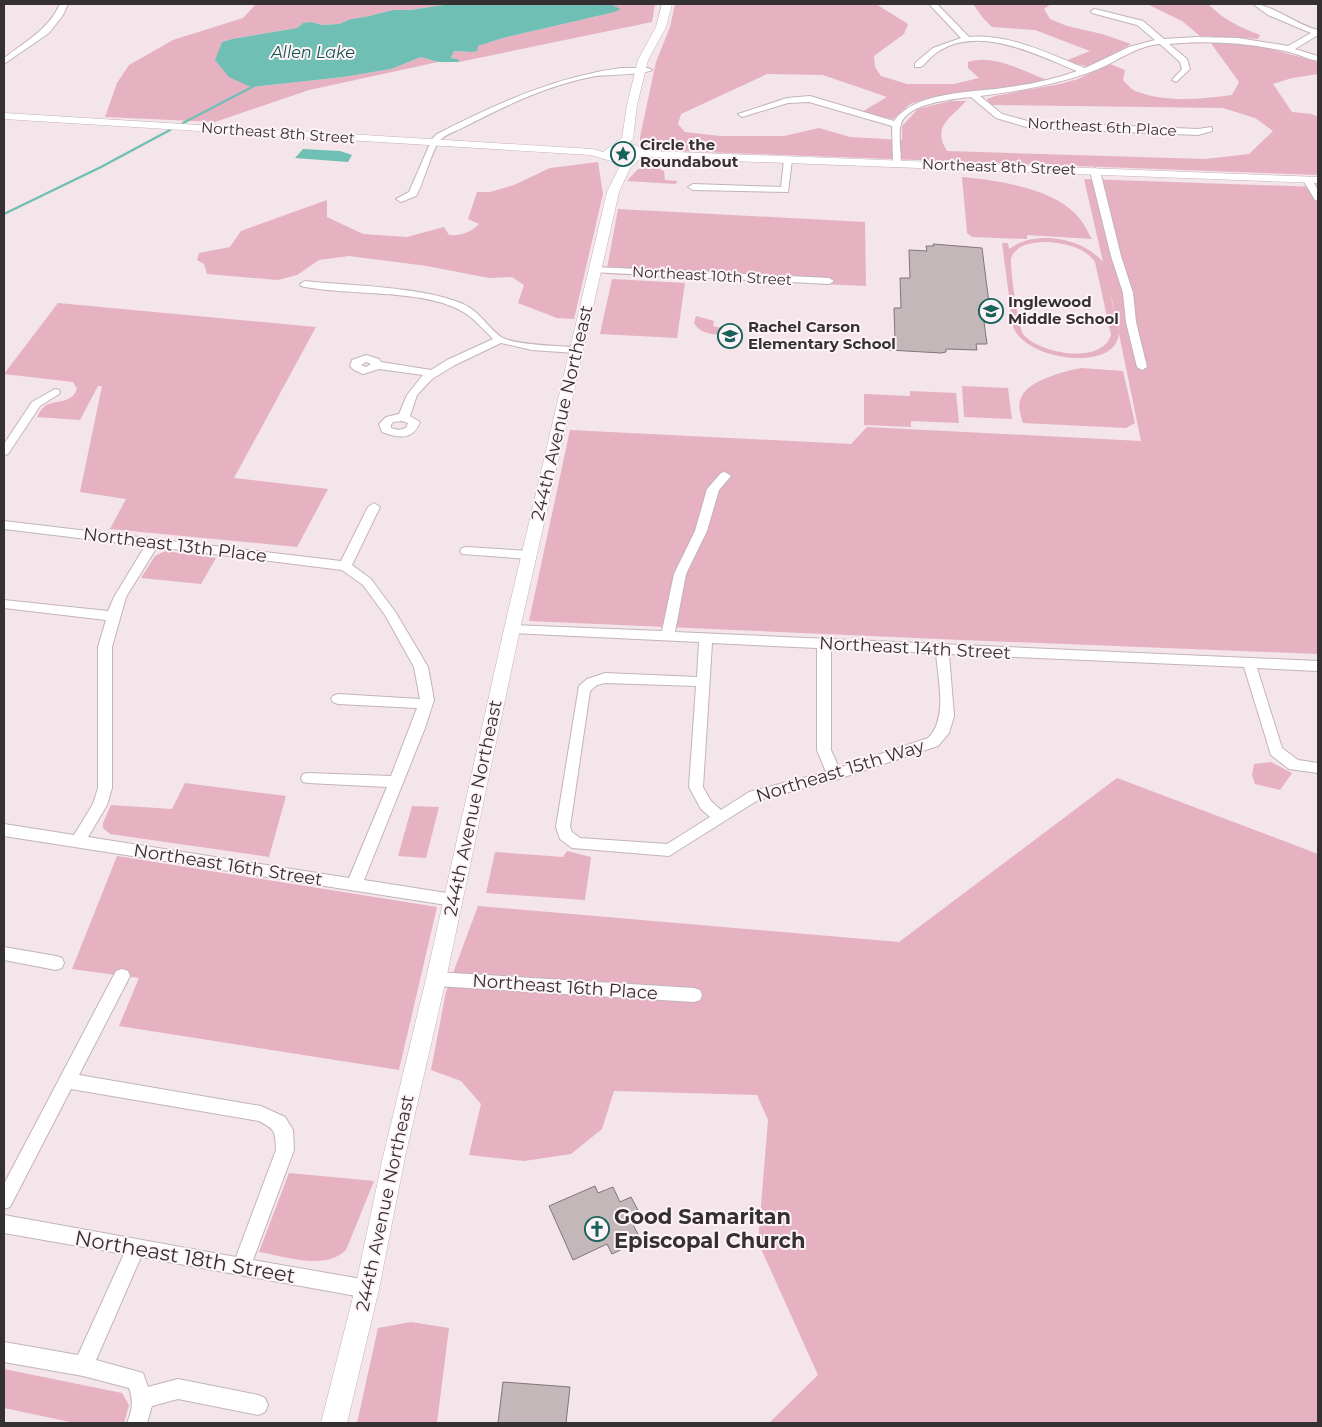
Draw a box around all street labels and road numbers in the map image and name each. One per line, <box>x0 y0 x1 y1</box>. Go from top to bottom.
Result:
street label: Northeast 6th Place <box>1027 113 1177 140</box>
street label: Northeast 8th Street <box>200 118 356 147</box>
street label: Northeast 8th Street <box>922 154 1076 179</box>
street label: Northeast 10th Street <box>632 262 792 289</box>
street label: 244th Avenue Northeast <box>526 303 598 523</box>
street label: Northeast 13th Place <box>82 523 268 567</box>
street label: Northeast 14th Street <box>819 632 1011 664</box>
street label: 244th Avenue Northeast <box>439 698 507 918</box>
street label: Northeast 15th Way <box>753 735 927 807</box>
street label: Northeast 16th Street <box>132 839 324 891</box>
street label: Northeast 16th Place <box>472 970 659 1004</box>
street label: 244th Avenue Northeast <box>351 1093 419 1313</box>
street label: Northeast 18th Street <box>73 1225 297 1288</box>

